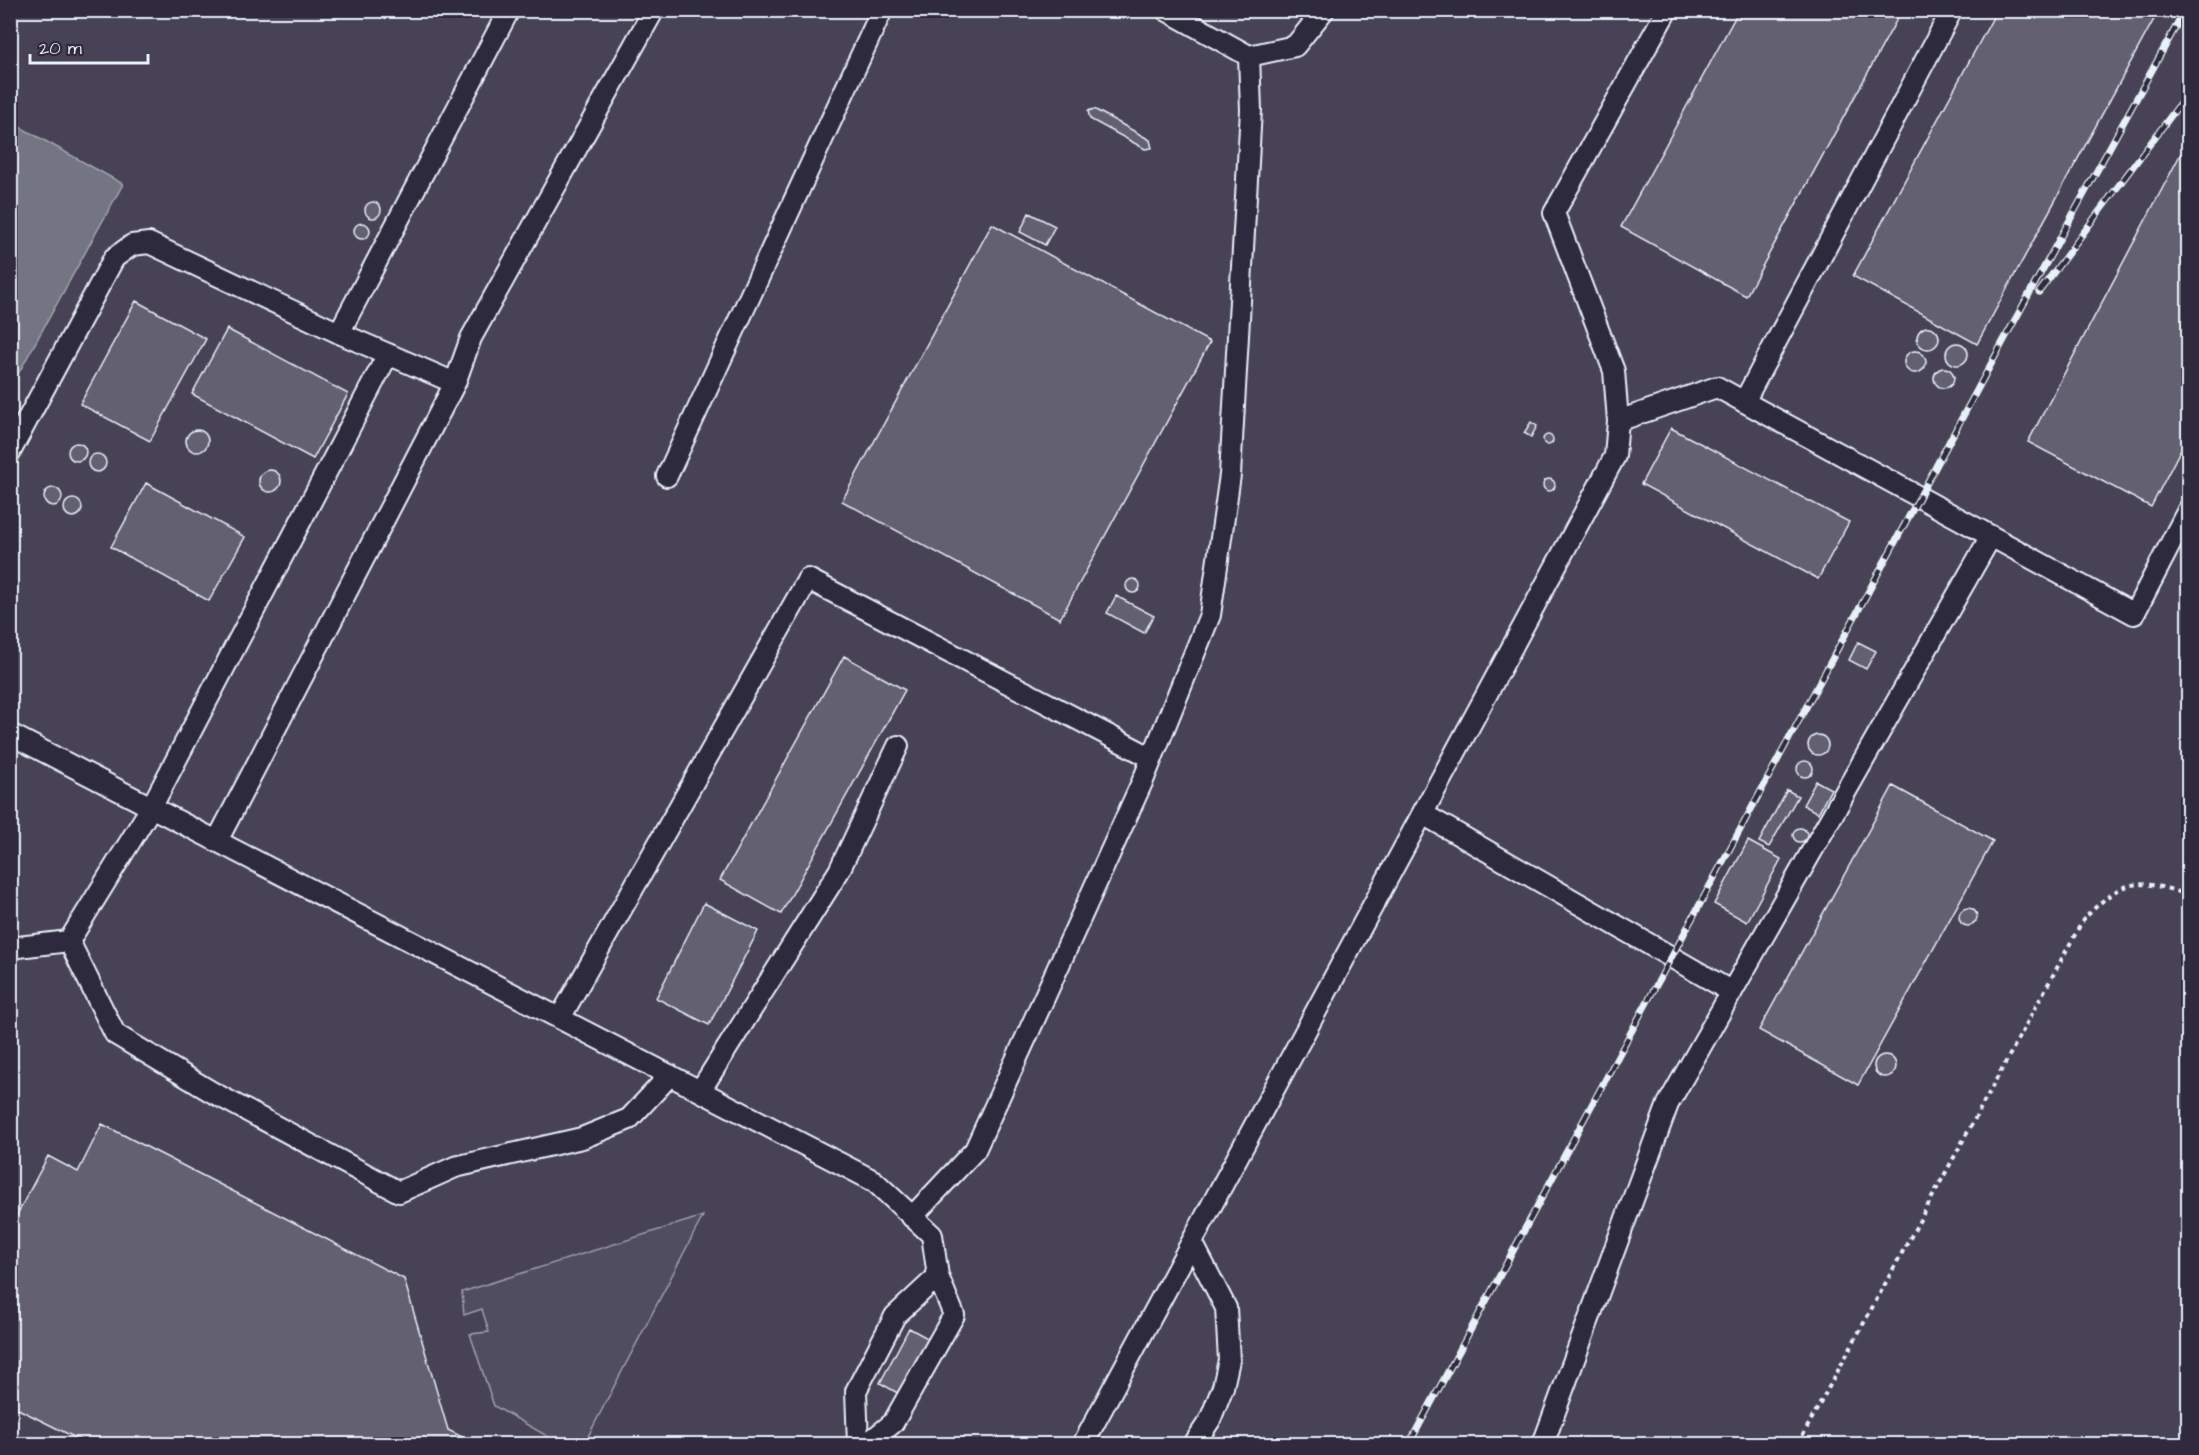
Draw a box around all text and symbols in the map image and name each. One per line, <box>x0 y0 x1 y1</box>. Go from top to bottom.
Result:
scale bar <box>30 27 148 65</box>
text: 20 m <box>39 36 82 61</box>

